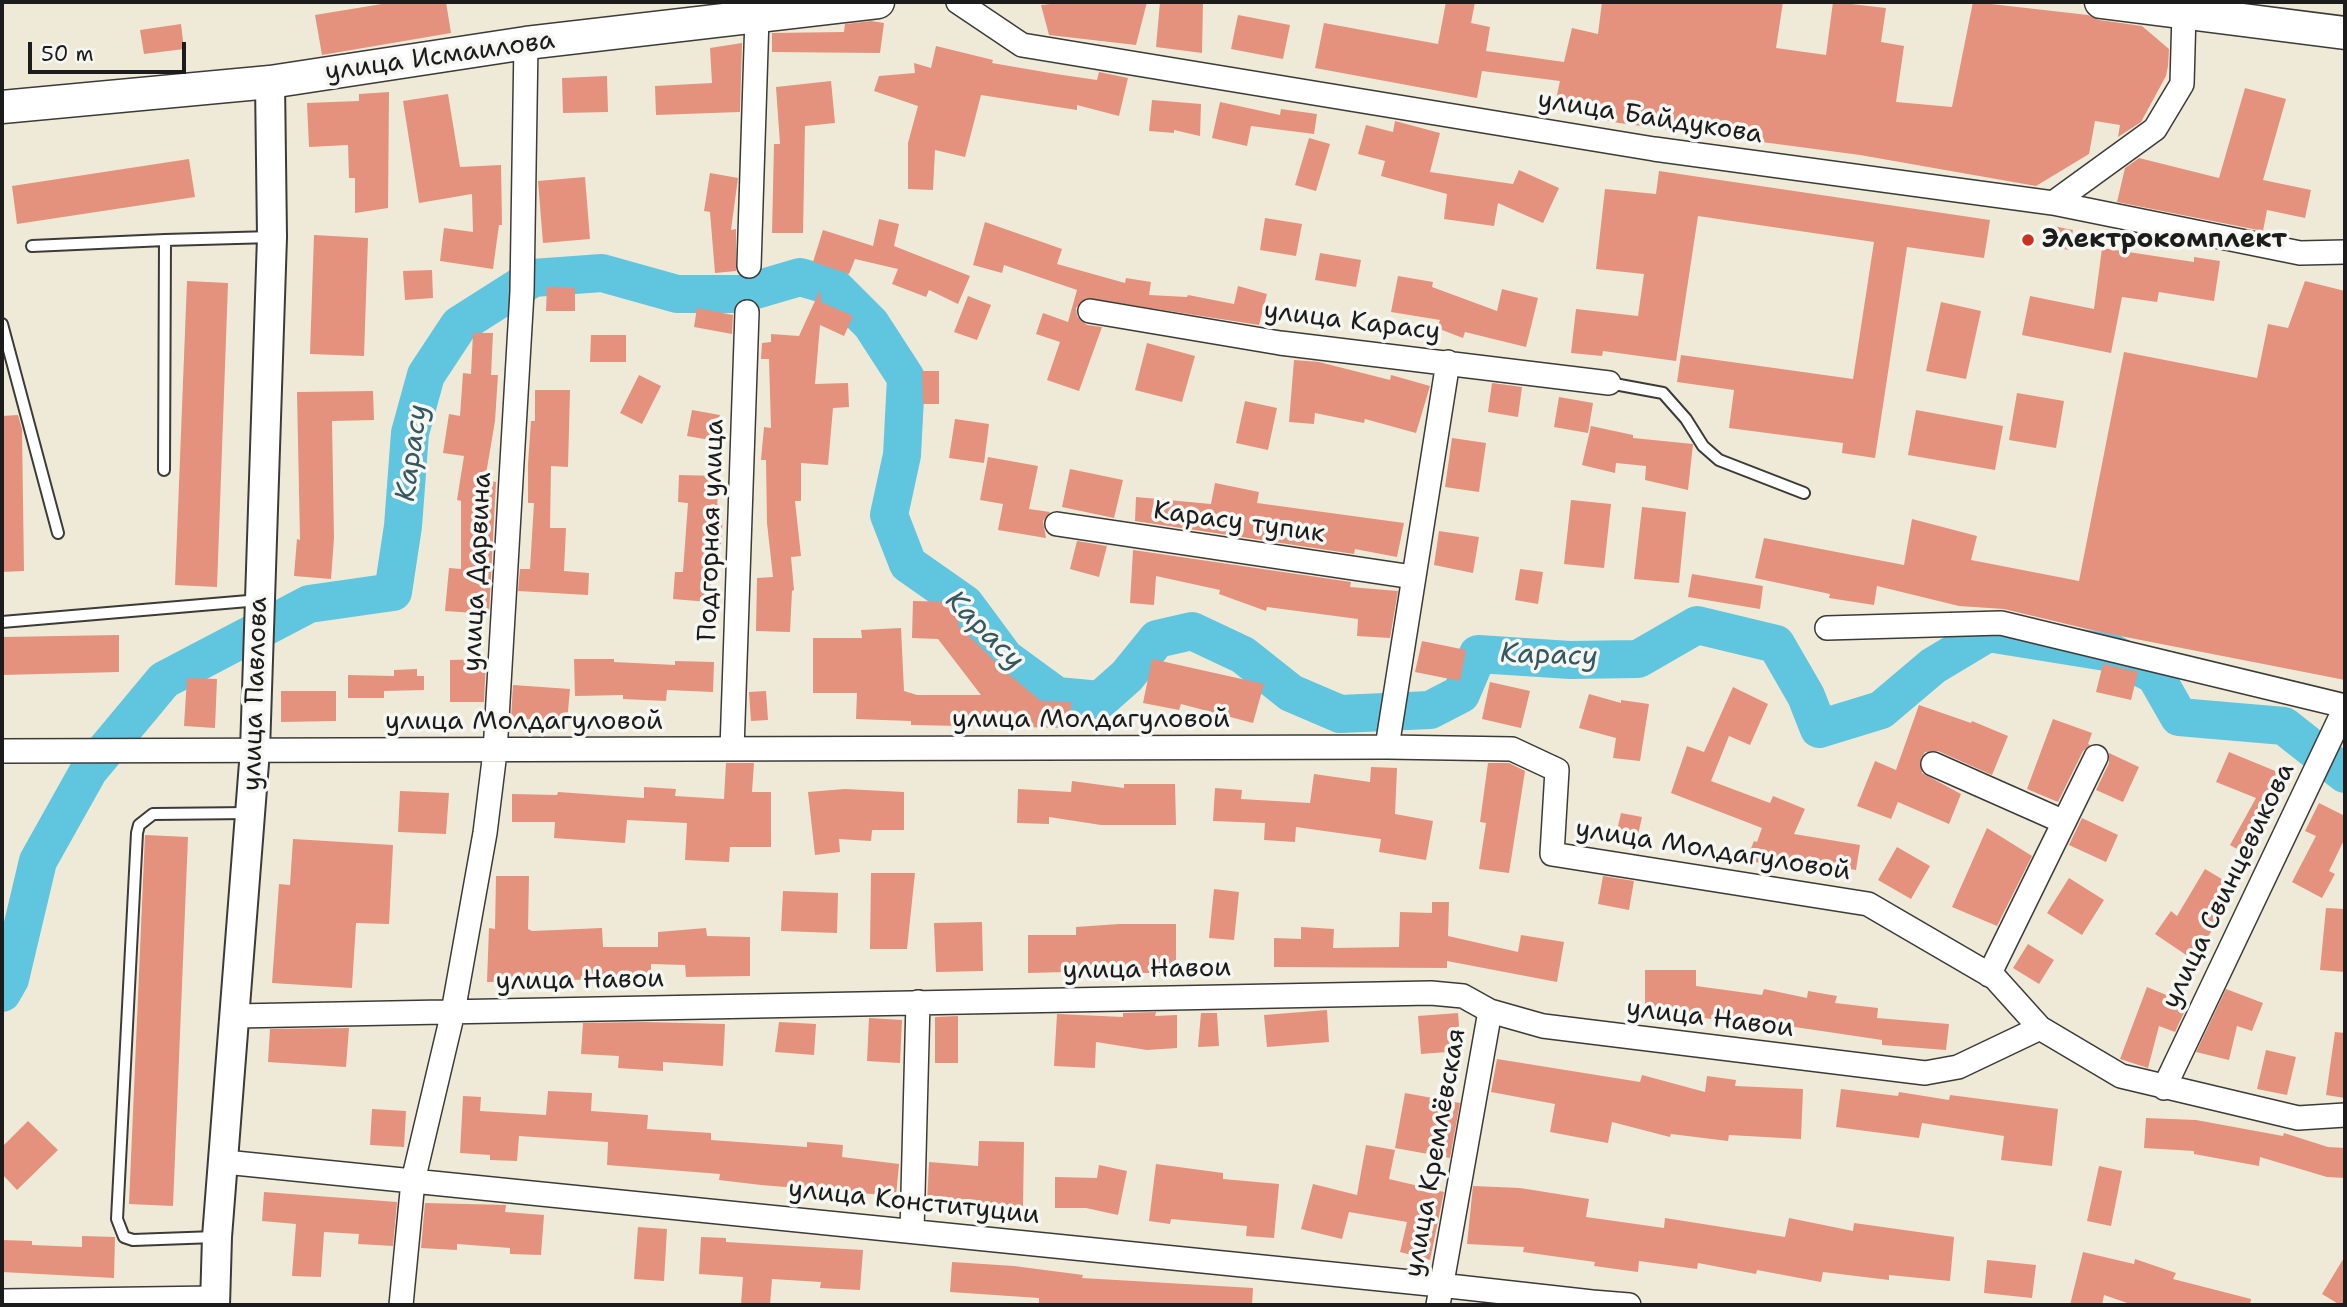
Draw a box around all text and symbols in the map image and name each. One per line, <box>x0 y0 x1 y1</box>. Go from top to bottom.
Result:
street label: улица Исмаилова <box>323 25 557 89</box>
scale bar <box>32 28 189 72</box>
text: 50 m <box>41 40 94 68</box>
street label: улица Байдукова <box>1535 85 1765 151</box>
place label: Электрокомплект <box>2042 224 2287 256</box>
marker: Электрокомплект <box>2020 232 2036 248</box>
street label: улица Карасу <box>1262 296 1442 348</box>
water label: Карасу <box>390 402 436 504</box>
street label: Подгорная улица <box>693 419 731 641</box>
street label: улица Дарвина <box>457 472 499 672</box>
street label: Карасу тупик <box>1151 496 1327 550</box>
water label: Карасу <box>937 584 1031 678</box>
street label: улица Павлова <box>237 596 275 792</box>
water label: Карасу <box>1499 638 1599 674</box>
street label: улица Молдагуловой <box>952 704 1230 736</box>
street label: улица Молдагуловой <box>385 706 663 738</box>
street label: улица Свинцевикова <box>2156 758 2302 1014</box>
street label: улица Молдагуловой <box>1573 814 1853 888</box>
street label: улица Навои <box>1062 953 1232 987</box>
street label: улица Навои <box>495 964 665 998</box>
street label: улица Навои <box>1624 993 1796 1045</box>
street label: улица Кремлёвская <box>1399 1026 1473 1280</box>
street label: улица Конституции <box>787 1174 1041 1232</box>

